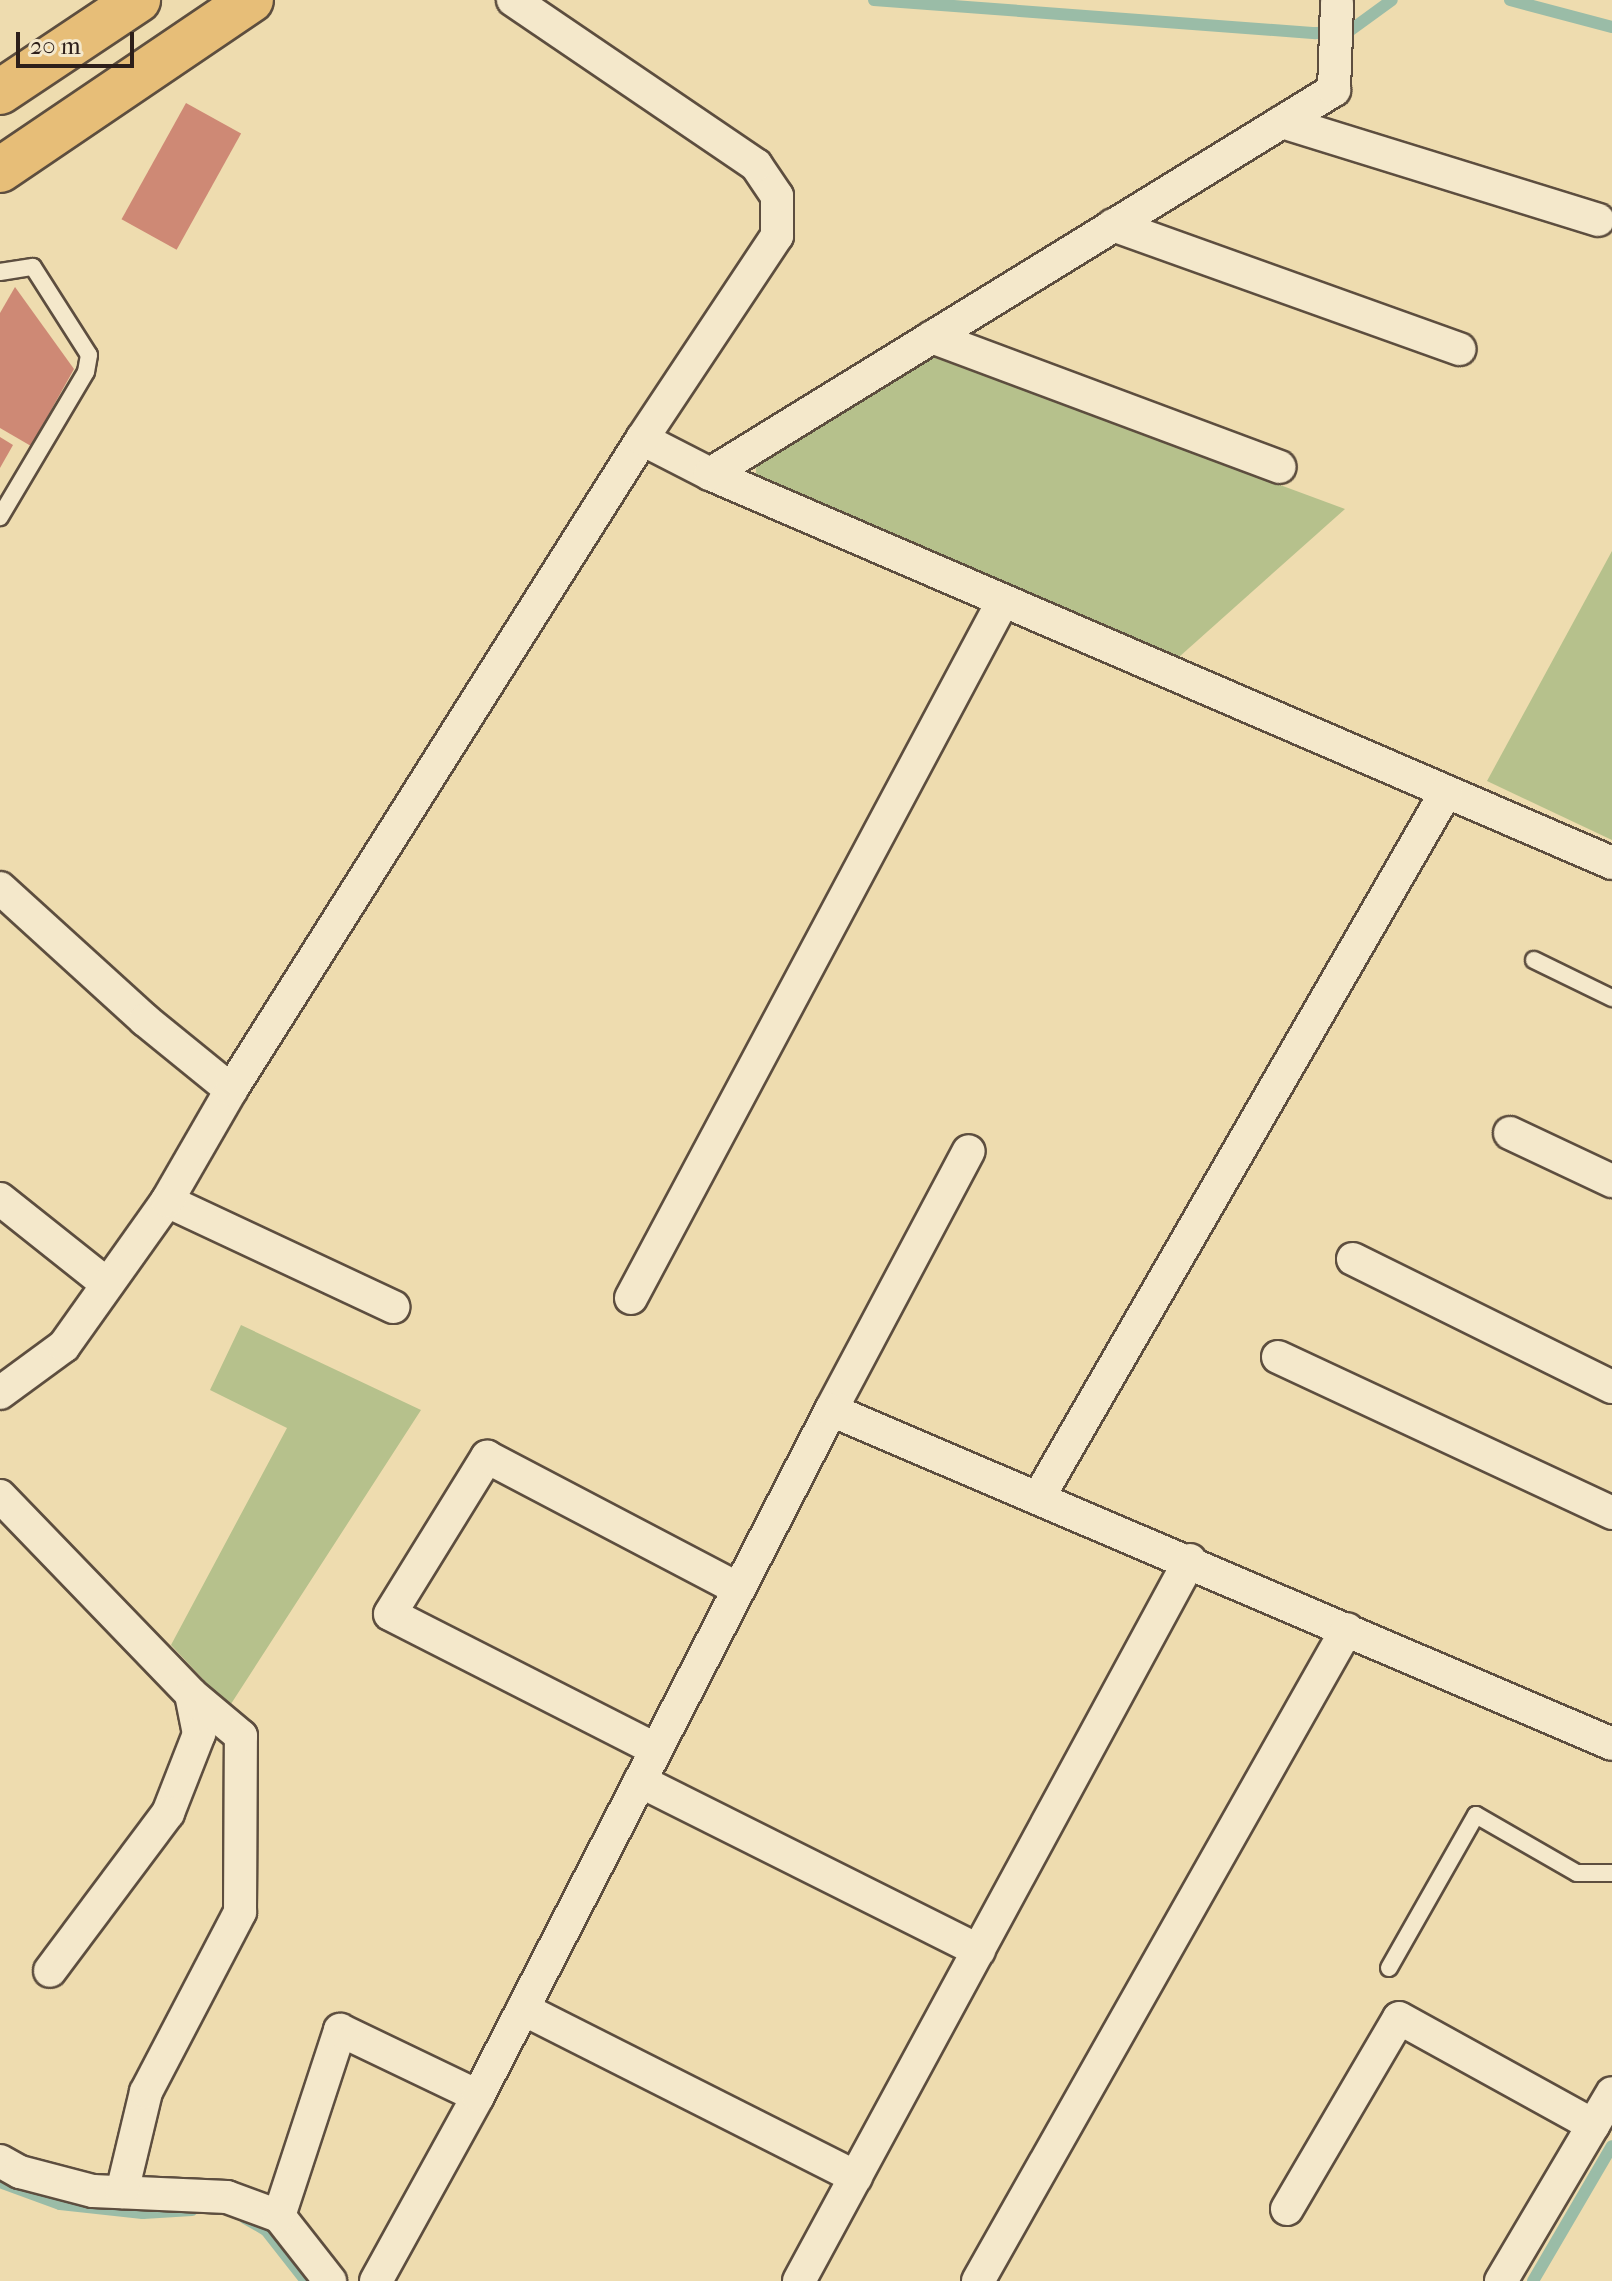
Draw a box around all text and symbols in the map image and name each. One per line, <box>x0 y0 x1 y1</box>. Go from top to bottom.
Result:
scale bar <box>20 16 138 66</box>
text: 20 m <box>30 32 81 60</box>

